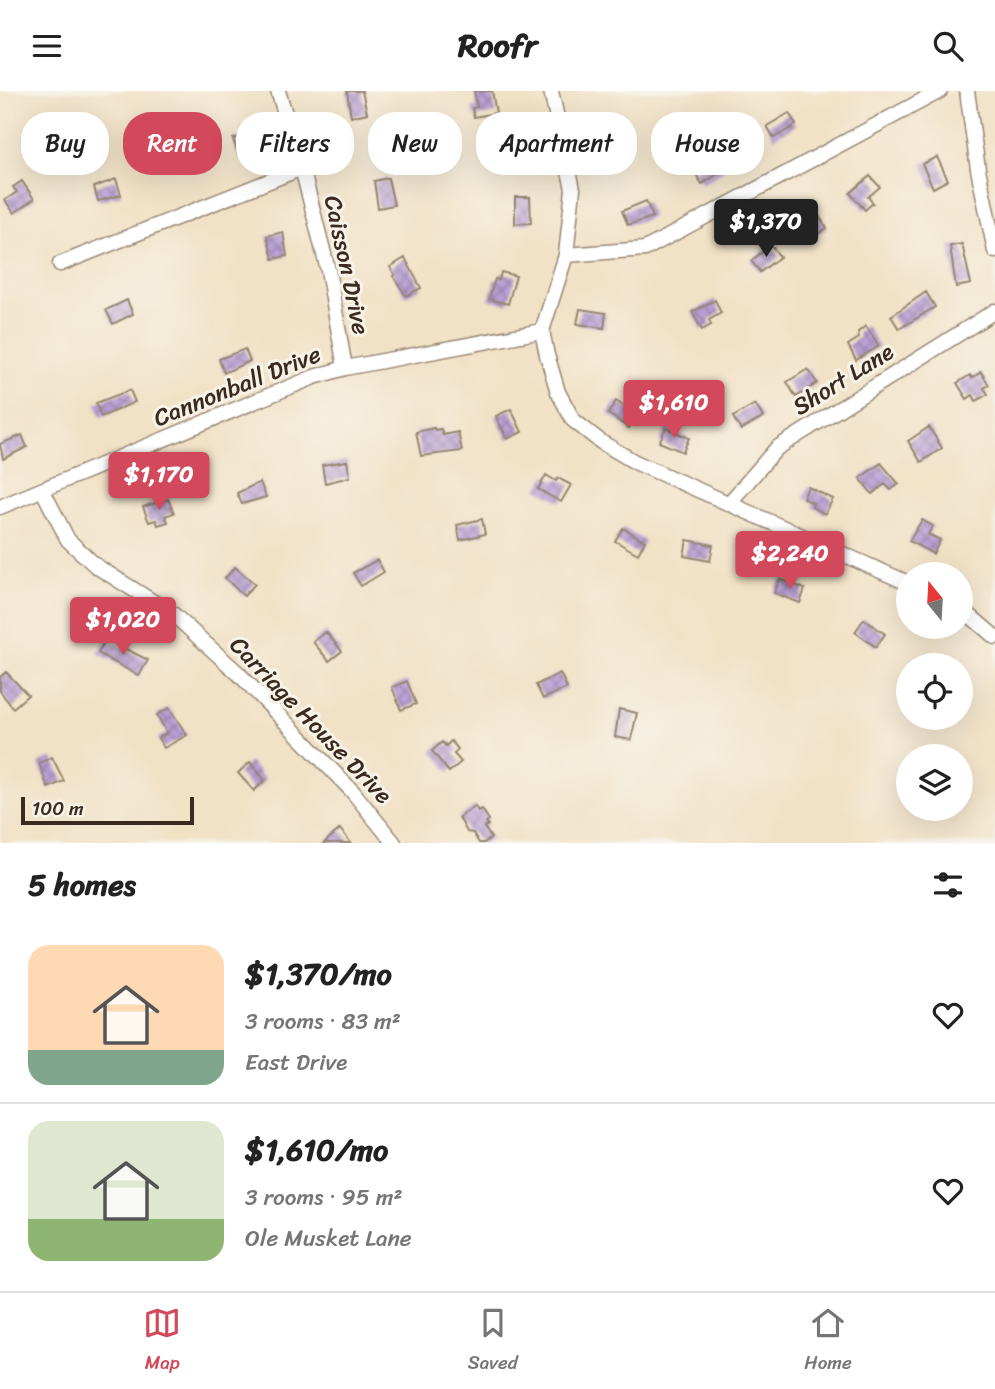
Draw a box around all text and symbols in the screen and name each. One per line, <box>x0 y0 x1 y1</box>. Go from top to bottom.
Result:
text: Roofr <box>458 17 537 74</box>
icon: menu <box>28 27 66 65</box>
icon: search <box>929 27 967 65</box>
chip: Buy <box>21 112 109 175</box>
chip: Rent <box>123 112 222 175</box>
chip: Filters <box>236 112 354 175</box>
chip: New <box>368 112 462 175</box>
chip: Apartment <box>476 112 637 175</box>
chip: House <box>651 112 764 175</box>
street label: Caisson Drive <box>312 192 382 338</box>
pin: $1,370 <box>709 199 823 259</box>
text: $1,370 <box>730 201 802 242</box>
street label: Short Lane <box>784 331 903 427</box>
street label: Cannonball Drive <box>147 333 327 439</box>
pin: $1,610 <box>617 381 731 440</box>
text: $1,610 <box>640 382 709 423</box>
pin: $1,170 <box>102 453 216 512</box>
text: $1,170 <box>124 454 194 495</box>
pin: $2,240 <box>733 531 847 591</box>
text: $2,240 <box>751 533 829 574</box>
north arrow <box>896 562 973 639</box>
map controls <box>896 562 973 821</box>
pin: $1,020 <box>66 597 180 657</box>
text: $1,020 <box>86 599 160 640</box>
street label: Carriage House Drive <box>219 626 403 814</box>
button: locate <box>896 653 973 730</box>
button: layers <box>896 744 973 821</box>
text: 100 m <box>32 792 84 825</box>
scale bar <box>21 794 194 826</box>
text: 5 homes <box>28 858 136 912</box>
icon: filters <box>929 866 967 904</box>
text: $1,370/mo <box>245 947 392 1001</box>
icon: home <box>84 973 168 1057</box>
icon: heart <box>929 996 967 1034</box>
text: 3 rooms · 83 m² <box>245 1001 401 1042</box>
text: East Drive <box>245 1042 347 1083</box>
text: $1,610/mo <box>245 1123 388 1177</box>
icon: home <box>84 1149 168 1233</box>
icon: heart <box>929 1172 967 1210</box>
text: 3 rooms · 95 m² <box>245 1177 402 1218</box>
text: Ole Musket Lane <box>245 1218 412 1259</box>
tab: Map <box>143 1304 181 1379</box>
tab: Saved <box>468 1304 518 1379</box>
tab: Home <box>804 1304 852 1379</box>

